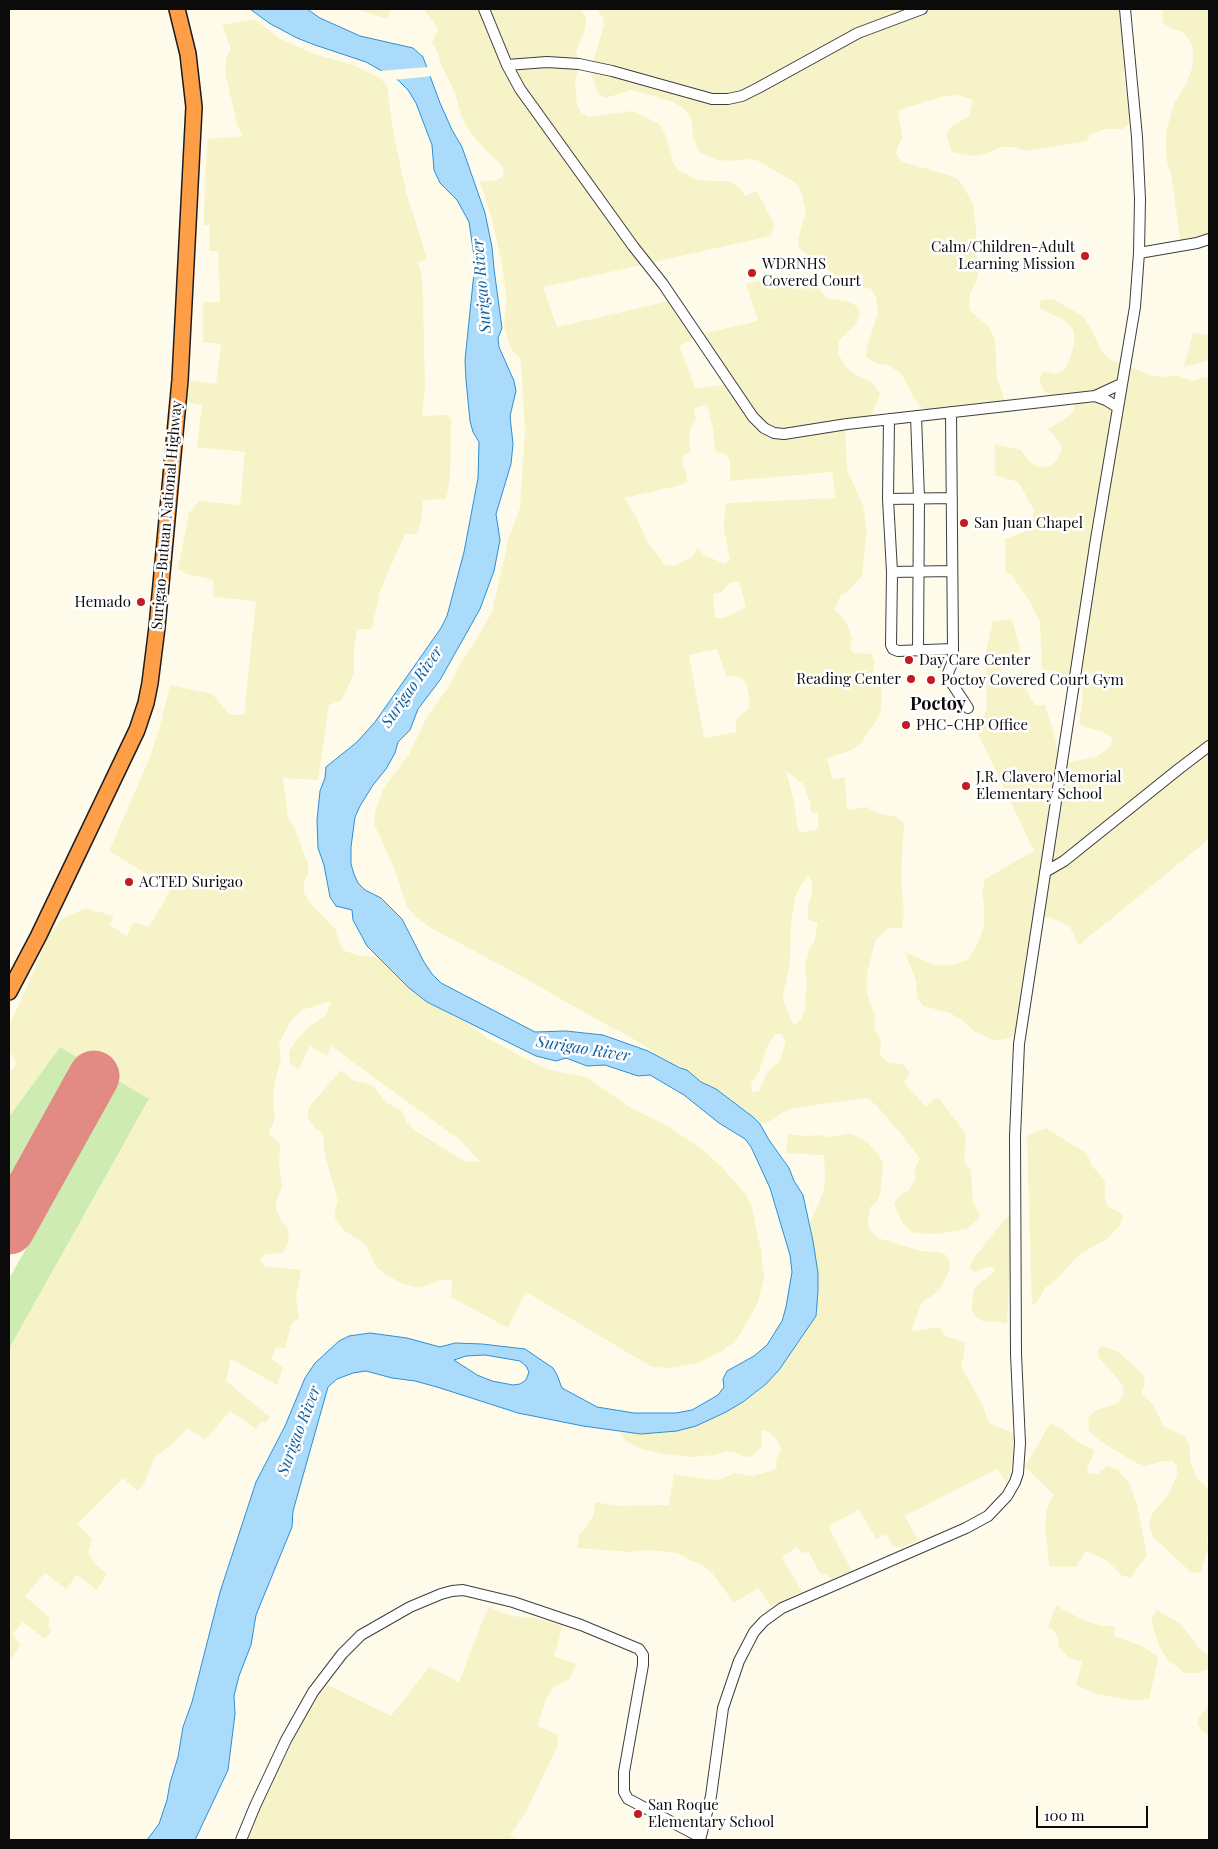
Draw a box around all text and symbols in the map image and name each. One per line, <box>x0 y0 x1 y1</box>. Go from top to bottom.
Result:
water label: Surigao River <box>468 238 496 334</box>
place label: Calm/Children-Adult Learning Mission <box>931 238 1075 273</box>
marker: Calm/Children-Adult Learning Mission <box>1079 250 1091 262</box>
place label: WDRNHS Covered Court <box>762 255 861 290</box>
marker: WDRNHS Covered Court <box>746 267 758 279</box>
street label: Surigao-Butuan National Highway <box>148 400 186 630</box>
place label: San Juan Chapel <box>974 514 1083 532</box>
marker: San Juan Chapel <box>958 517 970 529</box>
place label: Hemado <box>75 593 131 611</box>
marker: Hemado <box>135 596 147 608</box>
water label: Surigao River <box>377 643 447 731</box>
place label: Day Care Center <box>919 651 1030 669</box>
marker: Day Care Center <box>903 654 915 666</box>
place label: Reading Center <box>796 670 901 688</box>
place label: Poctoy Covered Court Gym <box>941 671 1124 689</box>
marker: Reading Center <box>905 673 917 685</box>
marker: Poctoy Covered Court Gym <box>925 674 937 686</box>
district label: Poctoy <box>910 693 966 715</box>
place label: PHC-CHP Office <box>916 716 1028 734</box>
marker: PHC-CHP Office <box>900 719 912 731</box>
place label: J.R. Clavero Memorial Elementary School <box>976 768 1122 803</box>
marker: J.R. Clavero Memorial Elementary School <box>960 780 972 792</box>
place label: ACTED Surigao <box>139 873 243 891</box>
marker: ACTED Surigao <box>123 876 135 888</box>
water label: Surigao River <box>535 1032 631 1066</box>
water label: Surigao River <box>273 1383 325 1479</box>
place label: San Roque Elementary School <box>648 1796 774 1831</box>
scale bar <box>1038 1796 1150 1828</box>
text: 100 m <box>1044 1805 1085 1825</box>
marker: San Roque Elementary School <box>632 1808 644 1820</box>

